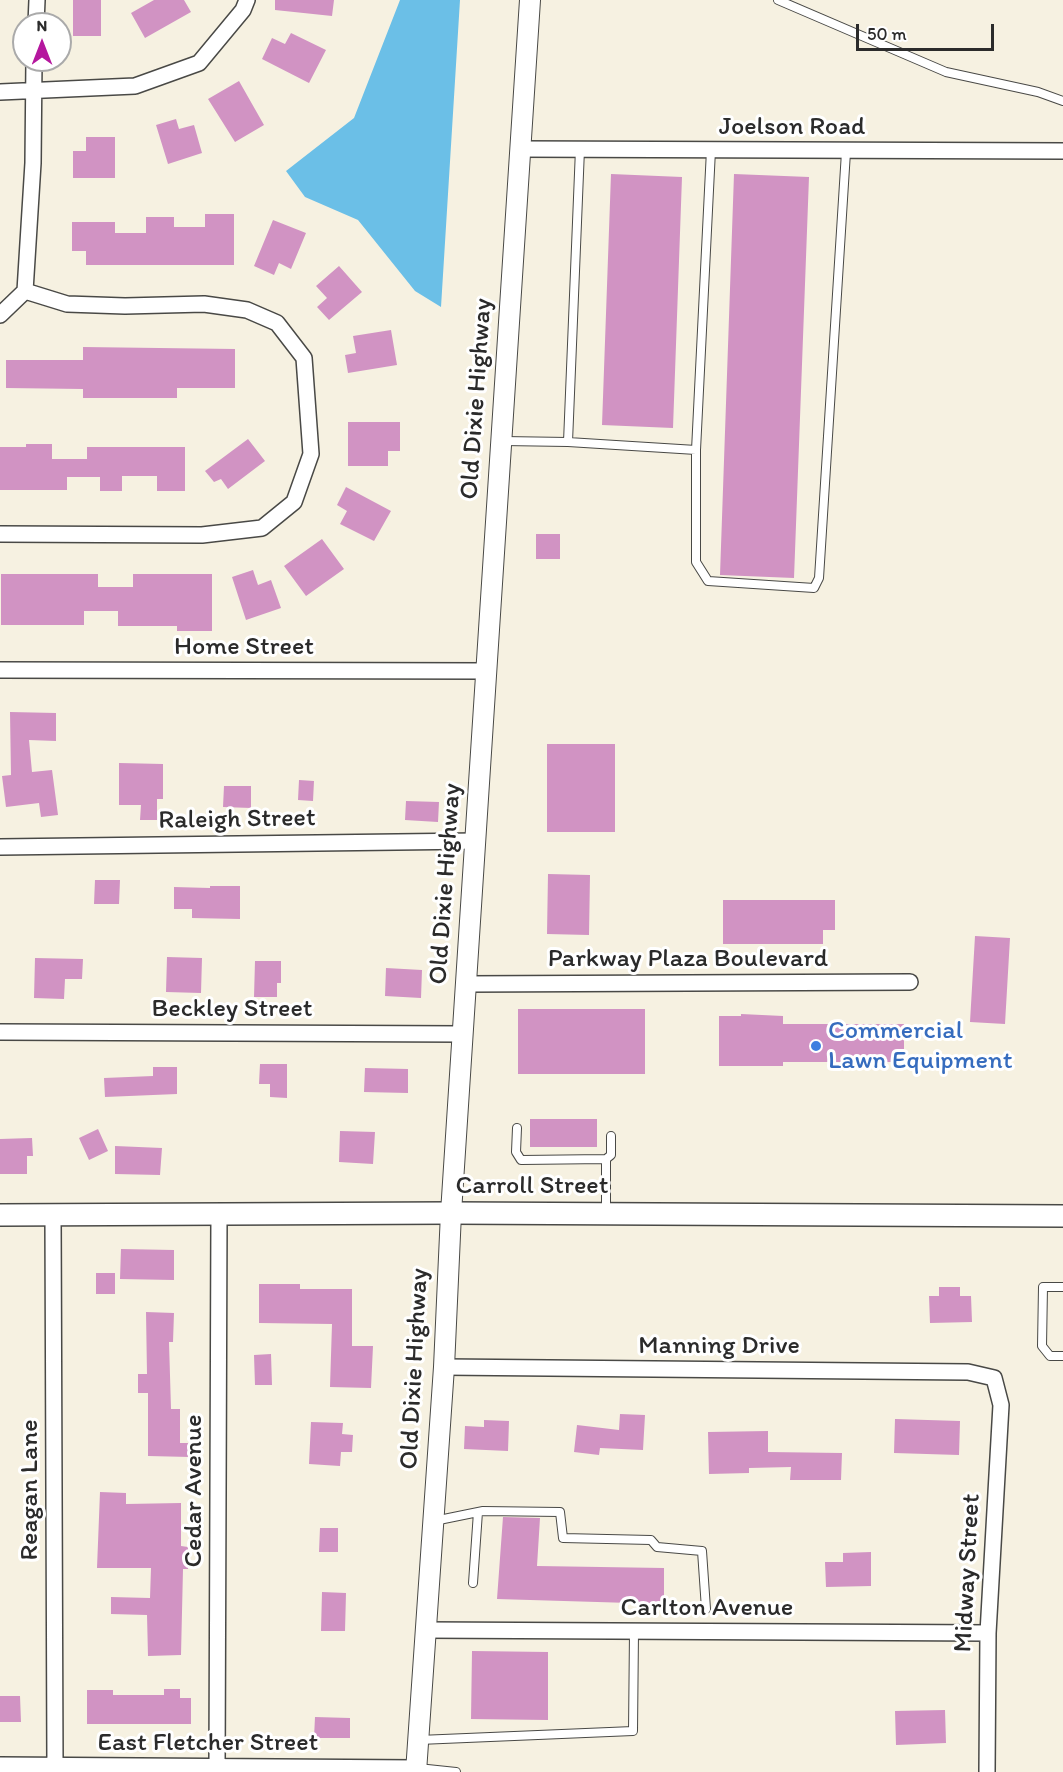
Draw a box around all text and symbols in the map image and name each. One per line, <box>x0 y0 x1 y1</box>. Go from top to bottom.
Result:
north arrow <box>12 12 72 72</box>
scale bar <box>859 12 997 50</box>
text: N <box>37 16 47 35</box>
text: 50 m <box>867 23 907 45</box>
street label: Joelson Road <box>719 111 865 143</box>
street label: Old Dixie Highway <box>454 297 500 501</box>
street label: Home Street <box>174 631 314 663</box>
street label: Old Dixie Highway <box>423 782 469 986</box>
street label: Raleigh Street <box>158 803 316 837</box>
street label: Parkway Plaza Boulevard <box>548 943 828 975</box>
street label: Beckley Street <box>151 993 313 1025</box>
place label: Commercial Lawn Equipment <box>828 1015 1012 1076</box>
marker: Commercial Lawn Equipment <box>809 1039 823 1053</box>
street label: Carroll Street <box>456 1170 608 1202</box>
street label: Old Dixie Highway <box>394 1267 436 1471</box>
street label: Manning Drive <box>638 1330 800 1362</box>
street label: Cedar Avenue <box>178 1414 210 1568</box>
street label: Reagan Lane <box>14 1420 46 1560</box>
street label: Midway Street <box>948 1493 988 1653</box>
street label: Carlton Avenue <box>621 1592 793 1624</box>
street label: East Fletcher Street <box>98 1727 318 1759</box>

